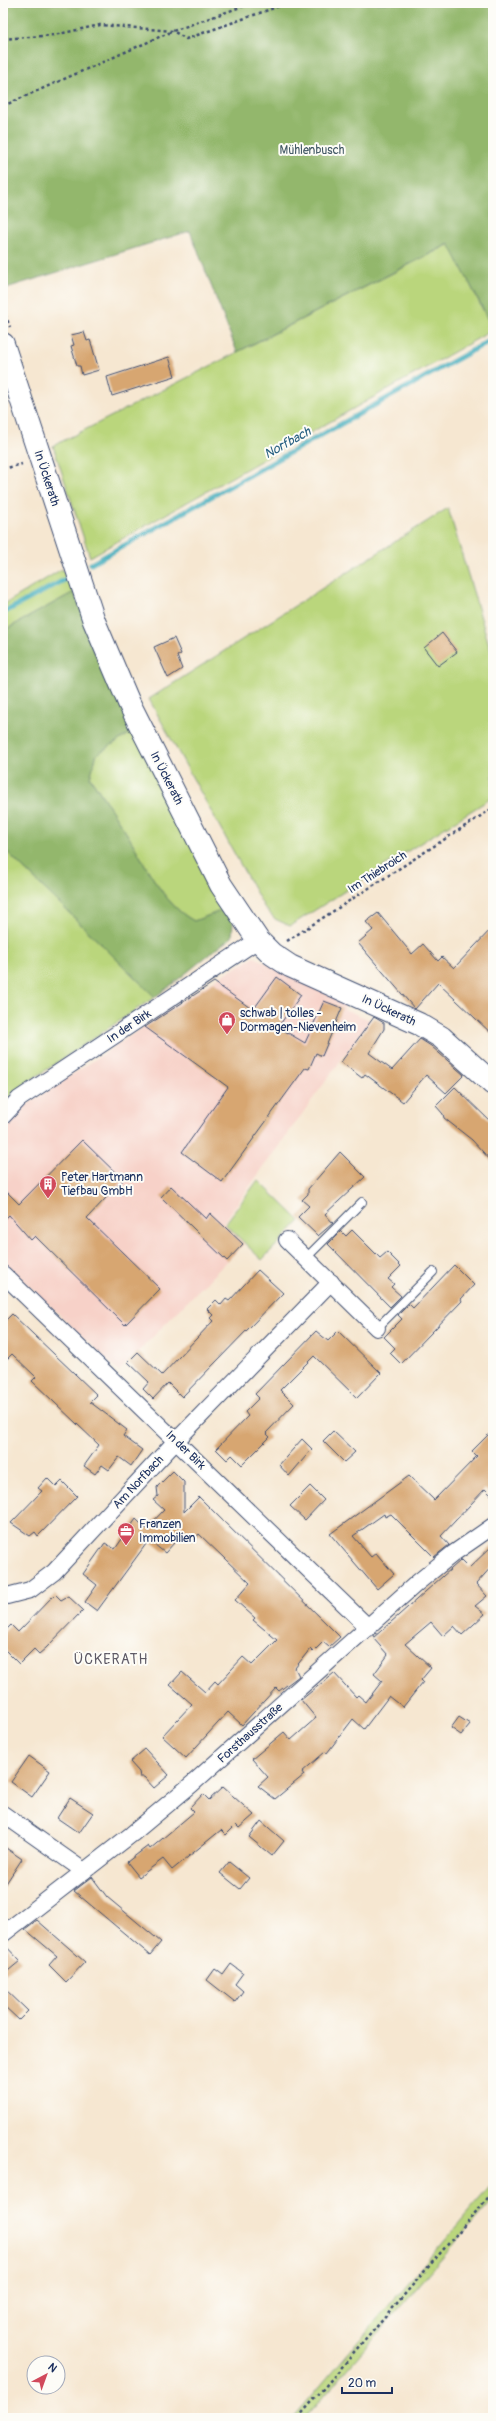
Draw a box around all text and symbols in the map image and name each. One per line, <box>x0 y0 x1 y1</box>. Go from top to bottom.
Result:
park label: Mühlenbusch <box>280 143 345 158</box>
water label: Norfbach <box>261 423 314 462</box>
street label: In Ückerath <box>30 448 64 508</box>
street label: In Ückerath <box>147 749 187 808</box>
street label: Im Thiebroich <box>345 848 410 897</box>
street label: In Ückerath <box>359 991 419 1030</box>
street label: In der Birk <box>104 1006 154 1047</box>
place label: schwab | tolles - Dormagen-Nievenheim <box>240 1006 357 1035</box>
shop icon: schwab | tolles - Dormagen-Nievenheim <box>217 1010 237 1035</box>
place label: Peter Hartmann Tiefbau GmbH <box>61 1170 143 1199</box>
building icon: Peter Hartmann Tiefbau GmbH <box>38 1174 58 1199</box>
street label: In der Birk <box>163 1428 209 1473</box>
street label: Am Norfbach <box>110 1452 167 1512</box>
place label: Franzen Immobilien <box>139 1517 196 1546</box>
office icon: Franzen Immobilien <box>116 1521 136 1546</box>
district label: ÜCKERATH <box>74 1651 148 1668</box>
street label: Forsthausstraße <box>215 1700 286 1767</box>
north arrow <box>26 2355 66 2395</box>
text: N <box>45 2360 60 2376</box>
scale bar <box>342 2369 392 2395</box>
text: 20 m <box>348 2376 377 2391</box>

